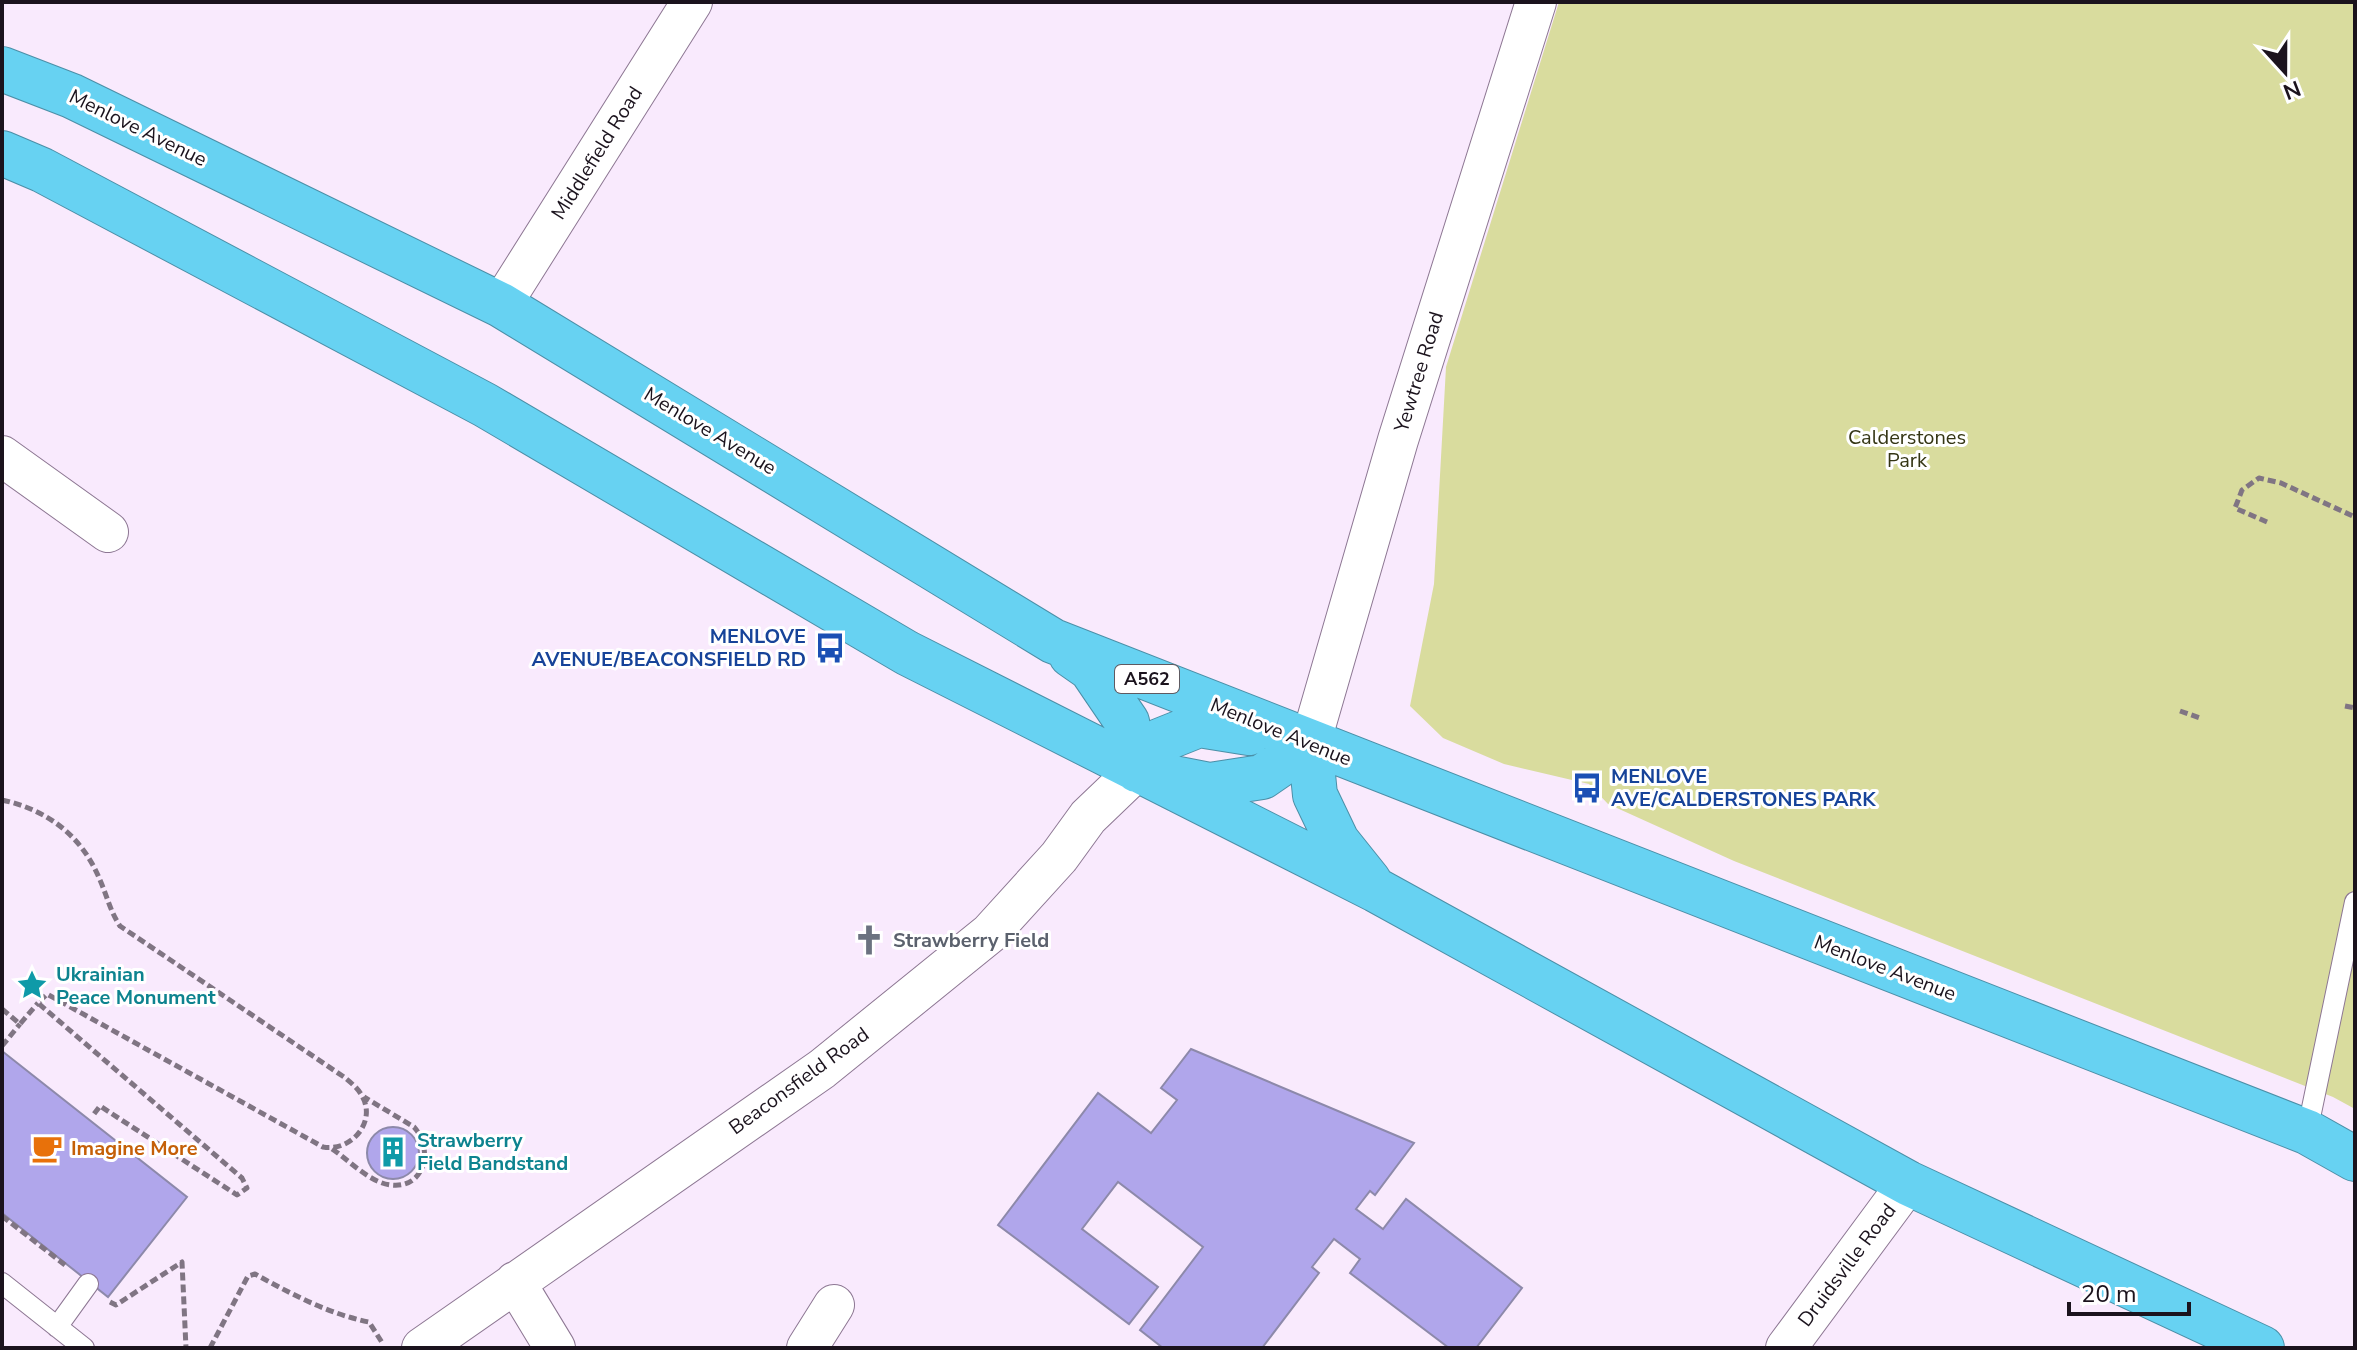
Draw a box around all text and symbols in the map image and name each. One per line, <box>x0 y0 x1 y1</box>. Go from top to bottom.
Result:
north arrow <box>2245 32 2325 112</box>
text: N <box>2279 73 2305 107</box>
street label: Middlefield Road <box>545 81 649 225</box>
street label: Menlove Avenue <box>65 83 211 173</box>
street label: Yewtree Road <box>1388 308 1450 437</box>
street label: Menlove Avenue <box>639 381 781 481</box>
park label: Calderstones Park <box>1848 424 1966 474</box>
place label: MENLOVE AVENUE/BEACONSFIELD RD <box>531 623 806 673</box>
bus stop icon: MENLOVE AVENUE/BEACONSFIELD RD <box>813 631 847 665</box>
road number: A562 <box>1115 665 1179 693</box>
street label: Menlove Avenue <box>1206 691 1356 773</box>
place label: MENLOVE AVE/CALDERSTONES PARK <box>1611 763 1876 813</box>
bus stop icon: MENLOVE AVE/CALDERSTONES PARK <box>1570 771 1604 805</box>
church icon: Strawberry Field <box>852 923 886 957</box>
place label: Strawberry Field <box>893 927 1049 954</box>
street label: Menlove Avenue <box>1810 929 1960 1007</box>
place label: Ukrainian Peace Monument <box>56 961 216 1011</box>
place icon: Ukrainian Peace Monument <box>15 968 49 1002</box>
street label: Beaconsfield Road <box>724 1021 874 1141</box>
place label: Strawberry Field Bandstand <box>417 1127 568 1177</box>
cafe icon: Imagine More <box>30 1131 64 1165</box>
place label: Imagine More <box>71 1135 198 1162</box>
building icon: Strawberry Field Bandstand <box>376 1135 410 1169</box>
street label: Druidsville Road <box>1792 1198 1902 1332</box>
scale bar <box>2069 1266 2189 1316</box>
text: 20 m <box>2081 1278 2137 1310</box>

